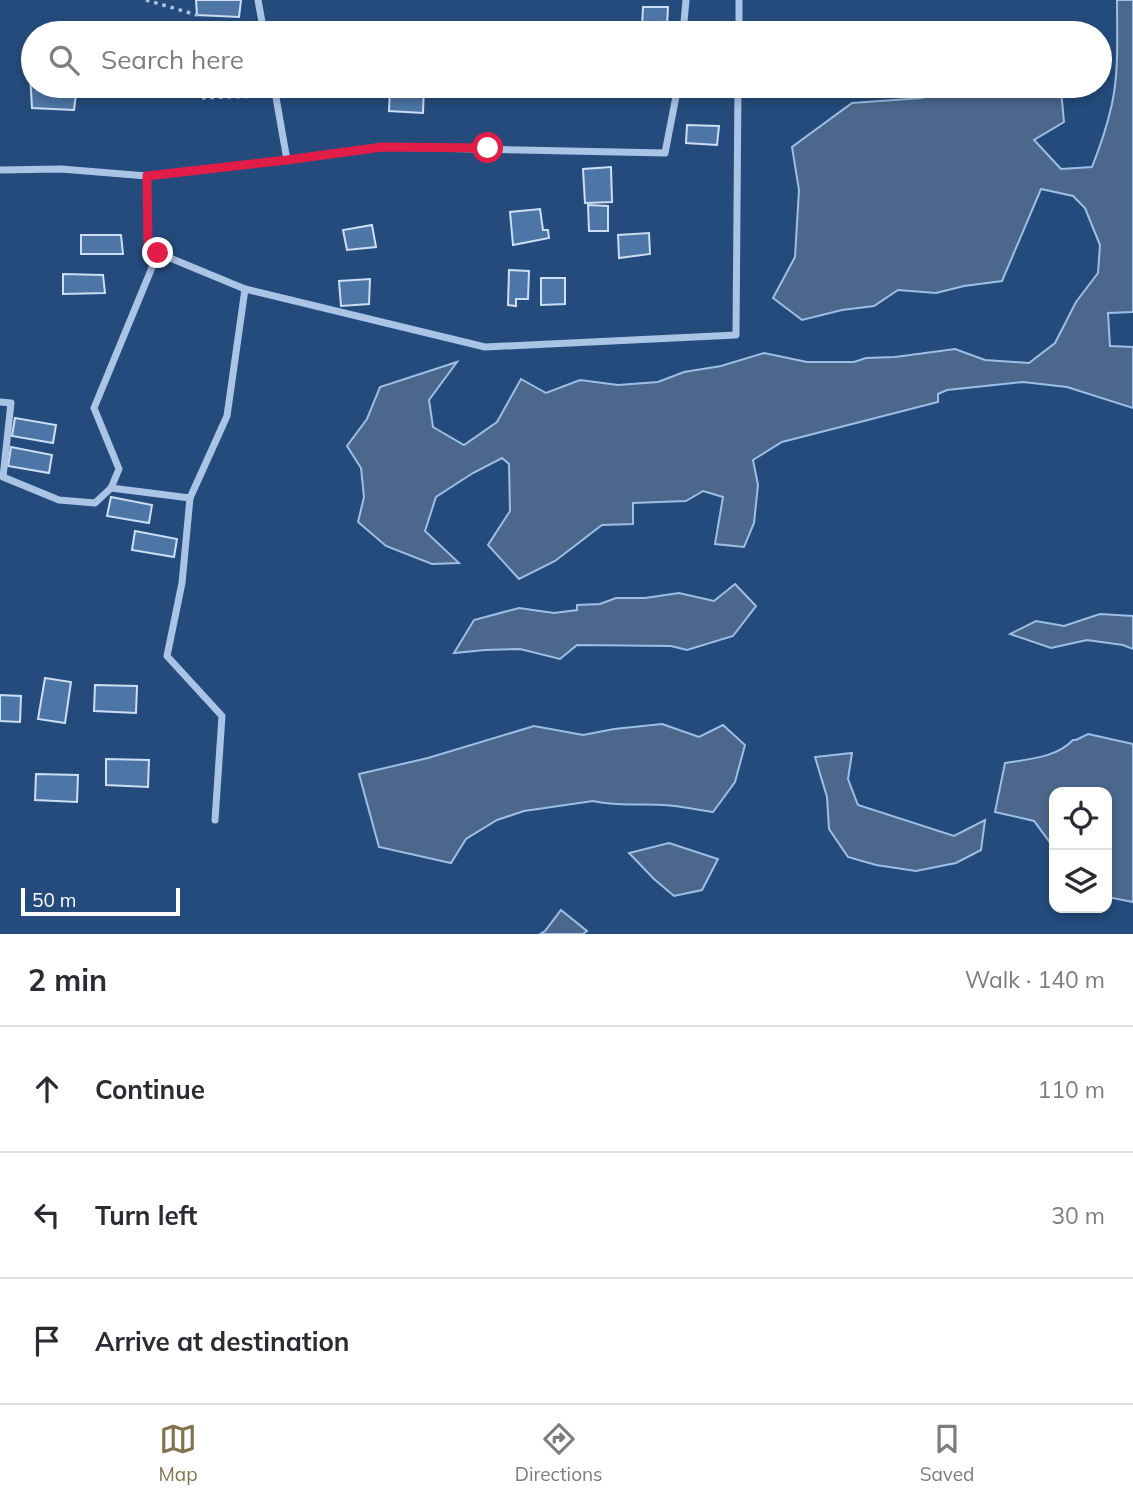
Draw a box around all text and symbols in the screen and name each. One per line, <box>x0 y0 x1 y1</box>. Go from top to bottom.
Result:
search box <box>21 21 1112 98</box>
icon: search <box>45 41 83 79</box>
text: Search here <box>101 43 244 76</box>
route start <box>472 132 503 163</box>
route end <box>142 237 173 268</box>
map controls <box>1049 787 1112 913</box>
button: locate <box>1049 787 1112 850</box>
button: layers <box>1049 850 1112 913</box>
scale bar <box>21 885 180 917</box>
text: 50 m <box>32 888 76 912</box>
text: 2 min <box>28 961 107 999</box>
text: Walk · 140 m <box>965 965 1105 994</box>
icon: ahead <box>28 1070 66 1108</box>
text: Continue <box>95 1073 205 1106</box>
text: 110 m <box>1037 1075 1105 1104</box>
icon: left <box>28 1196 66 1234</box>
text: Turn left <box>95 1199 197 1232</box>
text: 30 m <box>1051 1201 1105 1230</box>
icon: arrive <box>28 1322 66 1360</box>
text: Arrive at destination <box>95 1325 350 1358</box>
tab: Map <box>159 1420 198 1486</box>
tab: Directions <box>515 1420 603 1486</box>
tab: Saved <box>920 1420 974 1486</box>

